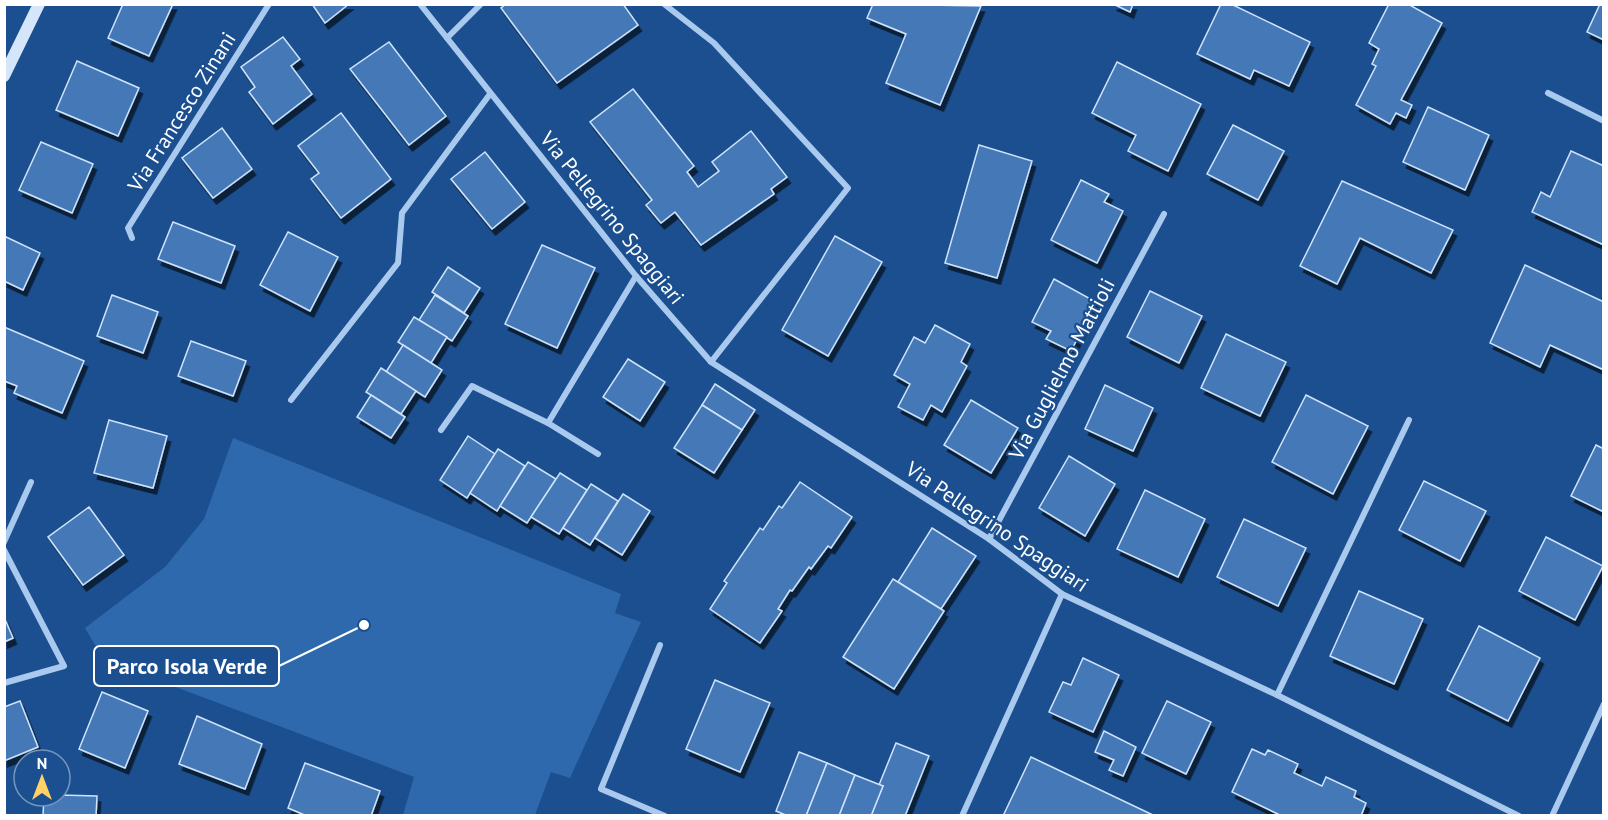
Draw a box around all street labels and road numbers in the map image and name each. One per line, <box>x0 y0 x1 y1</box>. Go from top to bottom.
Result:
street label: Via Francesco Zinani <box>121 27 242 198</box>
street label: Via Pellegrino Spaggiari <box>534 125 690 310</box>
street label: Via Guglielmo Mattioli <box>1002 274 1121 465</box>
street label: Via Pellegrino Spaggiari <box>900 455 1094 598</box>

